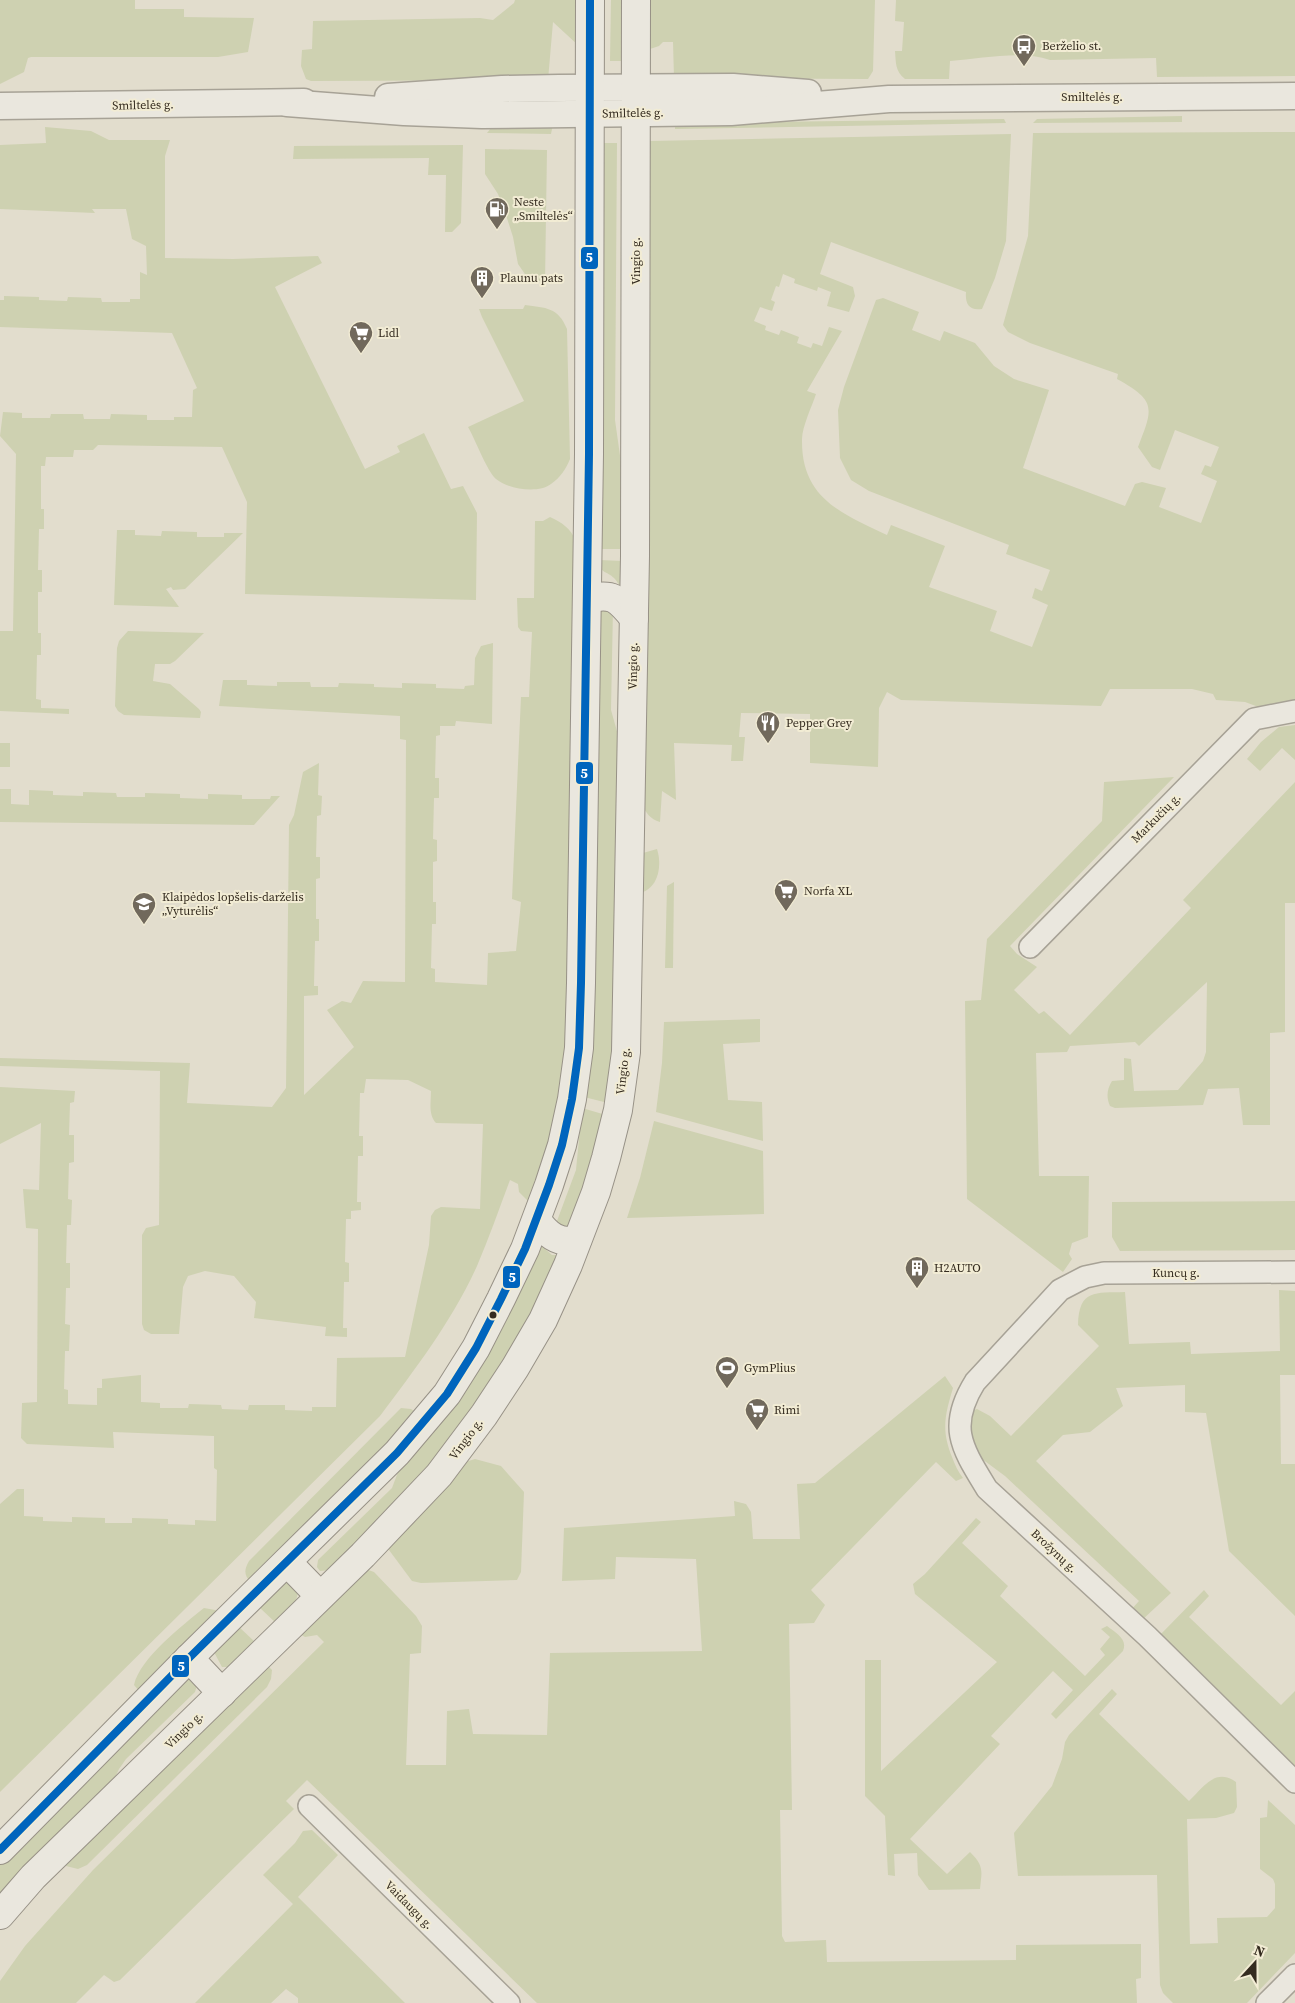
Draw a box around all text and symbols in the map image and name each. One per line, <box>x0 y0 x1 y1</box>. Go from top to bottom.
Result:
bus stop icon: Berželio st. <box>1011 33 1037 67</box>
place label: Berželio st. <box>1042 38 1101 54</box>
street label: Smiltelės g. <box>1061 89 1123 105</box>
street label: Smiltelės g. <box>112 96 174 114</box>
street label: Smiltelės g. <box>602 104 664 122</box>
place label: Neste „Smiltelės“ <box>514 194 573 224</box>
fuel station icon: Neste „Smiltelės“ <box>484 196 510 230</box>
street label: Vingio g. <box>628 237 644 285</box>
line badge: 5 <box>580 246 599 270</box>
text: 5 <box>585 247 593 267</box>
building icon: Plaunu pats <box>469 265 495 299</box>
place label: Plaunu pats <box>500 270 563 286</box>
supermarket icon: Lidl <box>348 320 374 354</box>
place label: Lidl <box>378 325 400 341</box>
street label: Vingio g. <box>625 642 641 690</box>
restaurant icon: Pepper Grey <box>755 710 781 744</box>
place label: Pepper Grey <box>786 715 853 731</box>
line badge: 5 <box>575 761 594 785</box>
text: 5 <box>580 763 588 783</box>
street label: Markučių g. <box>1128 790 1184 846</box>
supermarket icon: Norfa XL <box>773 878 799 912</box>
place label: Norfa XL <box>804 883 852 899</box>
place label: Klaipėdos lopšelis-darželis „Vyturėlis“ <box>162 889 304 919</box>
school or university icon: Klaipėdos lopšelis-darželis „Vyturėlis“ <box>131 891 157 925</box>
street label: Vingio g. <box>612 1046 634 1096</box>
building icon: H2AUTO <box>904 1255 930 1289</box>
place label: H2AUTO <box>934 1260 981 1276</box>
line badge: 5 <box>502 1265 521 1289</box>
street label: Kuncų g. <box>1152 1265 1200 1281</box>
text: 5 <box>508 1267 516 1287</box>
unlabelled marker <box>488 1310 498 1320</box>
sports icon: GymPlius <box>714 1355 740 1389</box>
place label: GymPlius <box>744 1360 796 1376</box>
supermarket icon: Rimi <box>744 1397 770 1431</box>
place label: Rimi <box>774 1402 800 1418</box>
street label: Vingio g. <box>445 1415 487 1463</box>
street label: Brožynų g. <box>1028 1526 1080 1576</box>
line badge: 5 <box>171 1654 190 1678</box>
text: 5 <box>177 1656 185 1676</box>
street label: Vingio g. <box>161 1708 207 1752</box>
street label: Vaidaugų g. <box>381 1877 437 1933</box>
north arrow <box>1230 1938 1280 1988</box>
text: N <box>1251 1940 1268 1962</box>

